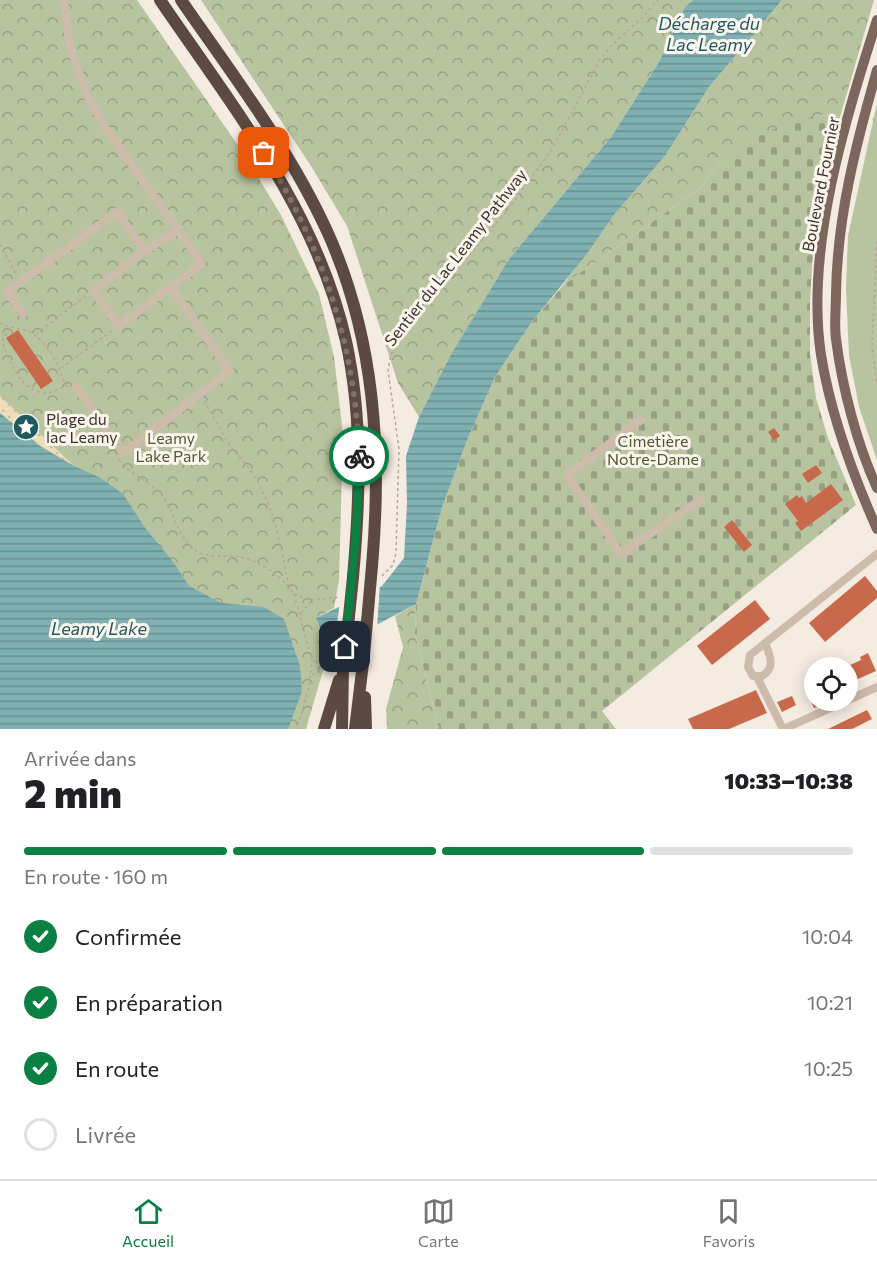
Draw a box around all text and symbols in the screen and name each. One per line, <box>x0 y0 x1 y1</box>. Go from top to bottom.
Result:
water label: Décharge du Lac Leamy <box>658 12 760 55</box>
street label: Boulevard Fournier <box>798 114 843 253</box>
pin <box>238 127 289 178</box>
icon: bag <box>247 136 280 169</box>
street label: Sentier du Lac Leamy Pathway <box>380 165 530 349</box>
place label: Plage du lac Leamy <box>46 409 117 446</box>
place icon: Plage du lac Leamy <box>11 412 41 442</box>
courier <box>329 426 389 486</box>
park label: Leamy Lake Park <box>136 428 207 465</box>
park label: Cimetière Notre-Dame <box>607 431 699 468</box>
icon: bike <box>343 440 376 473</box>
water label: Leamy Lake <box>51 617 147 639</box>
pin <box>319 621 370 672</box>
icon: home <box>328 630 361 663</box>
map controls <box>804 657 858 711</box>
button: locate <box>804 657 858 711</box>
text: Arrivée dans <box>24 746 136 770</box>
text: 10:33–10:38 <box>724 767 853 794</box>
text: 2 min <box>24 768 122 816</box>
text: En route · 160 m <box>24 864 168 888</box>
icon: check <box>24 920 57 953</box>
text: Confirmée <box>75 923 181 950</box>
text: 10:04 <box>802 924 853 948</box>
icon: check <box>24 986 57 1019</box>
text: En préparation <box>75 989 223 1016</box>
text: 10:21 <box>807 990 853 1014</box>
icon: check <box>24 1052 57 1085</box>
text: En route <box>75 1055 159 1082</box>
text: 10:25 <box>804 1056 853 1080</box>
text: Livrée <box>75 1121 136 1148</box>
tab: Accueil <box>122 1195 174 1250</box>
tab: Carte <box>418 1195 459 1250</box>
tab: Favoris <box>703 1195 755 1250</box>

